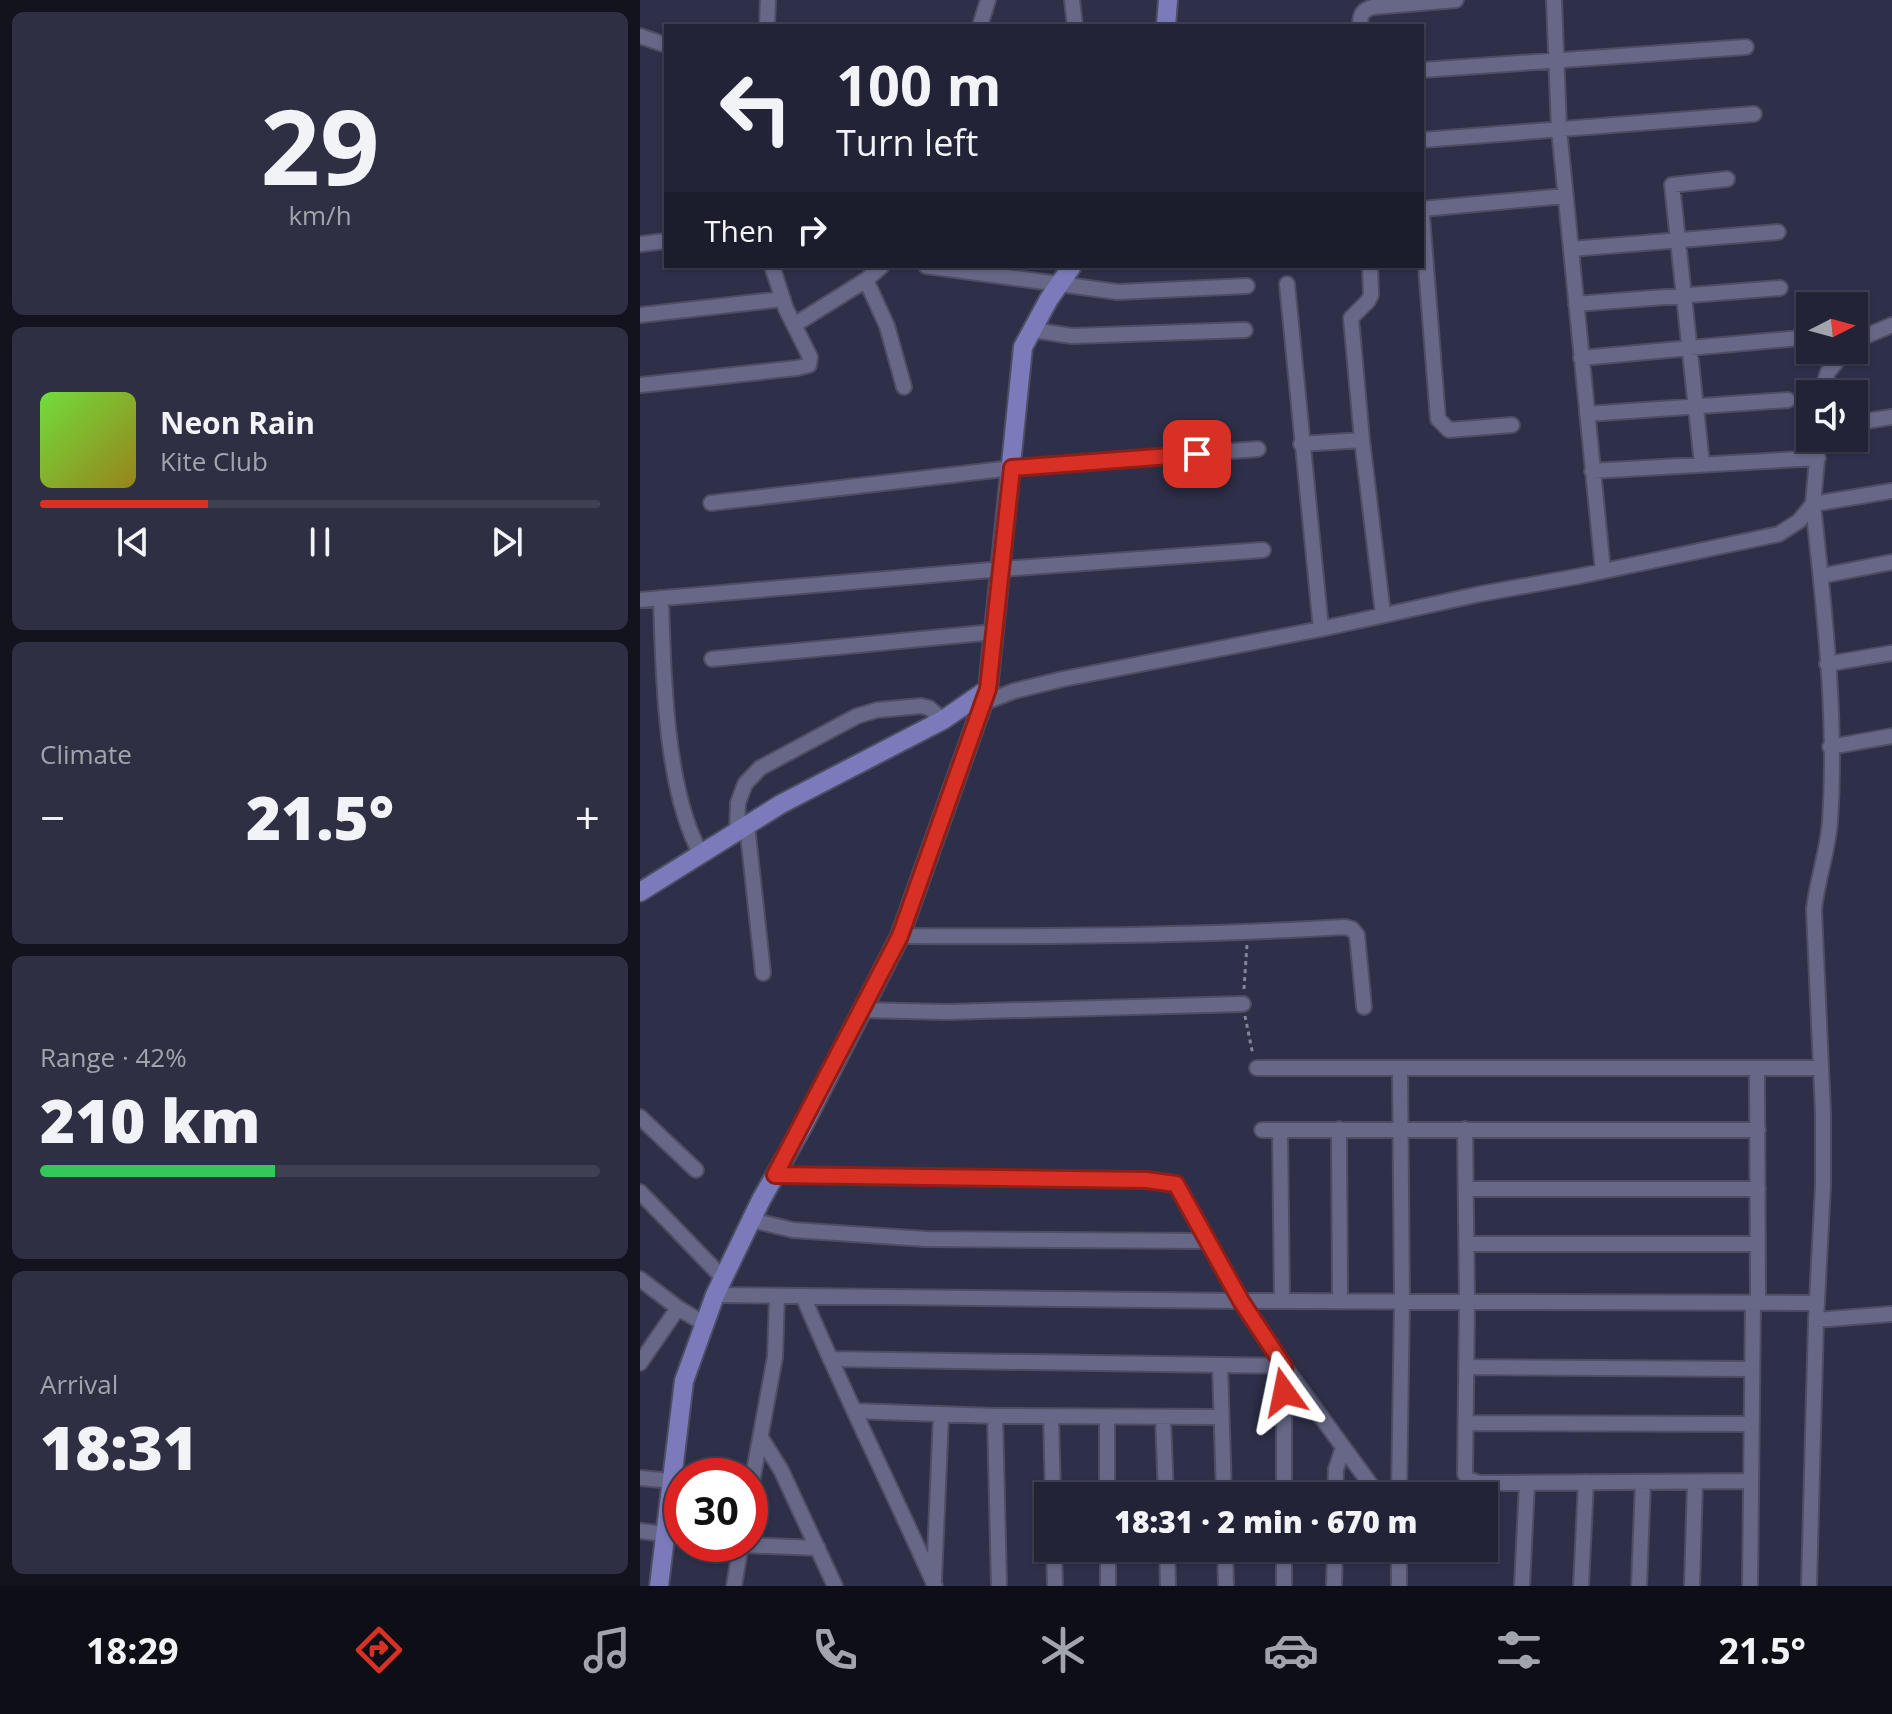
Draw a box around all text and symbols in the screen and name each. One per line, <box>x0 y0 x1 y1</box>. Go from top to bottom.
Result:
text: 100 m <box>836 46 1002 122</box>
icon: left <box>704 56 808 160</box>
text: 29 <box>261 74 379 215</box>
text: Turn left <box>836 118 978 167</box>
text: km/h <box>288 197 352 233</box>
icon: right <box>790 208 834 252</box>
text: Then <box>704 210 774 251</box>
north arrow <box>1796 292 1868 364</box>
map controls <box>1796 292 1868 452</box>
button: sound <box>1796 380 1868 452</box>
text: Neon Rain <box>160 402 315 443</box>
pin <box>1163 420 1231 488</box>
icon: arrive <box>1175 432 1219 476</box>
text: Kite Club <box>160 443 268 479</box>
icon: previous <box>111 520 155 564</box>
icon: pause <box>298 520 342 564</box>
icon: next <box>485 520 529 564</box>
text: Climate <box>40 736 132 772</box>
text: 21.5° <box>246 776 394 858</box>
text: − <box>40 787 65 847</box>
text: + <box>575 787 600 847</box>
text: Range · 42% <box>40 1039 187 1075</box>
text: 210 km <box>40 1079 261 1161</box>
position arrow <box>1242 1350 1326 1434</box>
text: Arrival <box>40 1366 118 1402</box>
text: 18:31 <box>40 1406 198 1488</box>
speed limit sign: 30 <box>664 1458 768 1562</box>
text: 18:31 · 2 min · 670 m <box>1114 1501 1418 1542</box>
icon: directions <box>351 1622 407 1678</box>
icon: music <box>579 1622 635 1678</box>
icon: phone <box>807 1622 863 1678</box>
icon: climate <box>1035 1622 1091 1678</box>
icon: car <box>1263 1622 1319 1678</box>
icon: filters <box>1491 1622 1547 1678</box>
text: 18:29 <box>86 1626 179 1675</box>
text: 21.5° <box>1718 1626 1806 1675</box>

